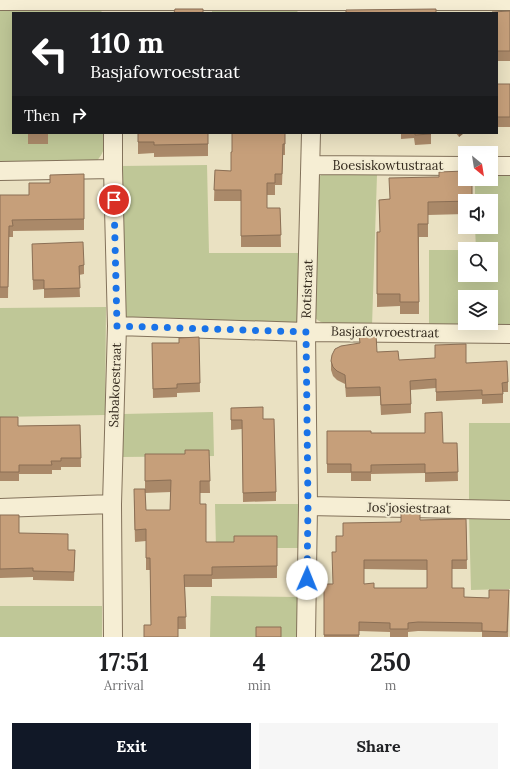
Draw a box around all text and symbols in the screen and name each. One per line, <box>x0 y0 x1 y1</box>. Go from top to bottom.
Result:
text: 110 m <box>90 25 164 61</box>
icon: left <box>24 28 76 80</box>
text: Basjafowroestraat <box>90 60 240 83</box>
icon: right <box>68 104 90 126</box>
text: Then <box>24 106 60 125</box>
north arrow <box>458 146 498 186</box>
map controls <box>458 146 498 330</box>
street label: Boesiskowtustraat <box>333 157 443 174</box>
pin <box>97 183 131 217</box>
icon: arrive <box>103 189 125 211</box>
button: sound <box>458 194 498 234</box>
button: search <box>458 242 498 282</box>
street label: Rotistraat <box>297 259 317 319</box>
button: layers <box>458 290 498 330</box>
street label: Basjafowroestraat <box>331 323 439 341</box>
street label: Sabakoestraat <box>105 342 125 428</box>
street label: Jos'josiestraat <box>366 499 451 517</box>
position arrow <box>286 558 328 600</box>
text: 17:51 <box>99 647 149 678</box>
text: 4 <box>253 647 266 678</box>
text: 250 <box>370 647 411 678</box>
text: Arrival <box>104 677 144 694</box>
text: min <box>248 677 271 694</box>
text: m <box>385 677 396 694</box>
button: Exit <box>12 723 251 769</box>
button: Share <box>259 723 498 769</box>

